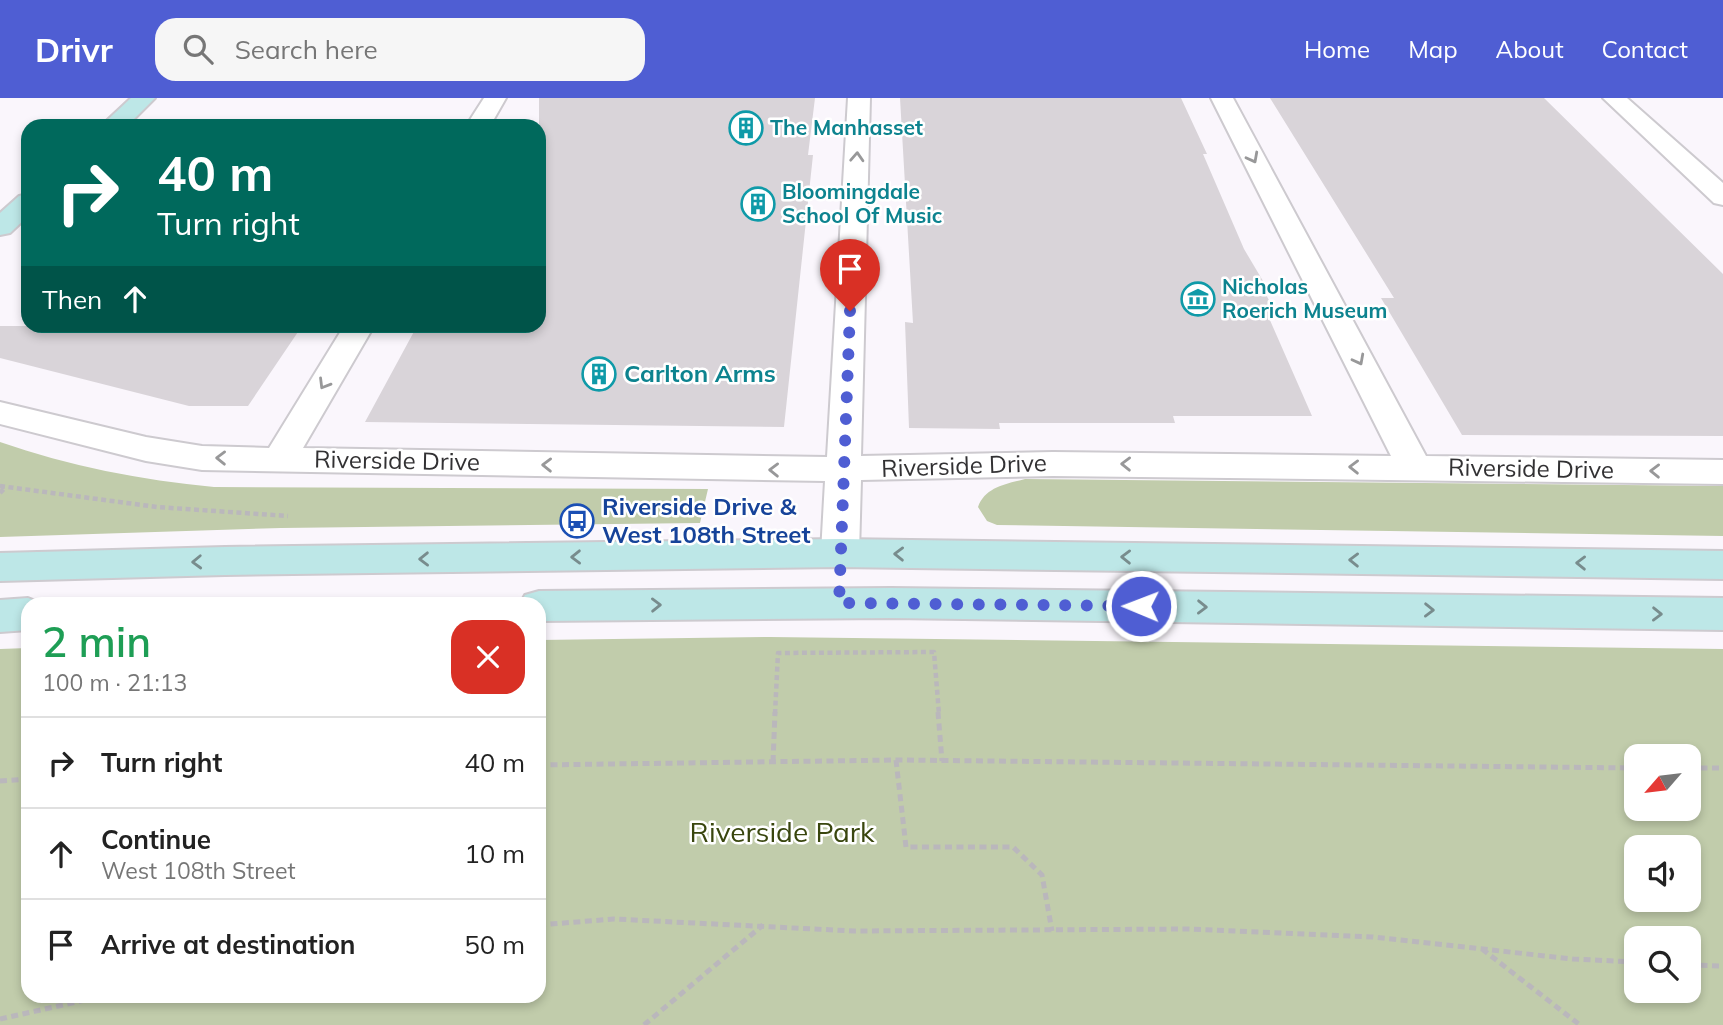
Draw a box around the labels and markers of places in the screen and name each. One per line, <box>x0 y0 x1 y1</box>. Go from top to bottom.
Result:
building icon: The Manhasset <box>727 109 765 147</box>
place label: The Manhasset <box>770 114 923 140</box>
place label: Bloomingdale School Of Music <box>782 178 942 228</box>
building icon: Bloomingdale School Of Music <box>739 185 777 223</box>
pin <box>820 239 880 311</box>
place label: Nicholas Roerich Museum <box>1222 273 1387 323</box>
museum icon: Nicholas Roerich Museum <box>1179 280 1217 318</box>
building icon: Carlton Arms <box>580 355 618 393</box>
place label: Carlton Arms <box>624 358 776 388</box>
place label: Riverside Drive & West 108th Street <box>602 491 811 549</box>
bus stop icon: Riverside Drive & West 108th Street <box>558 502 596 540</box>

